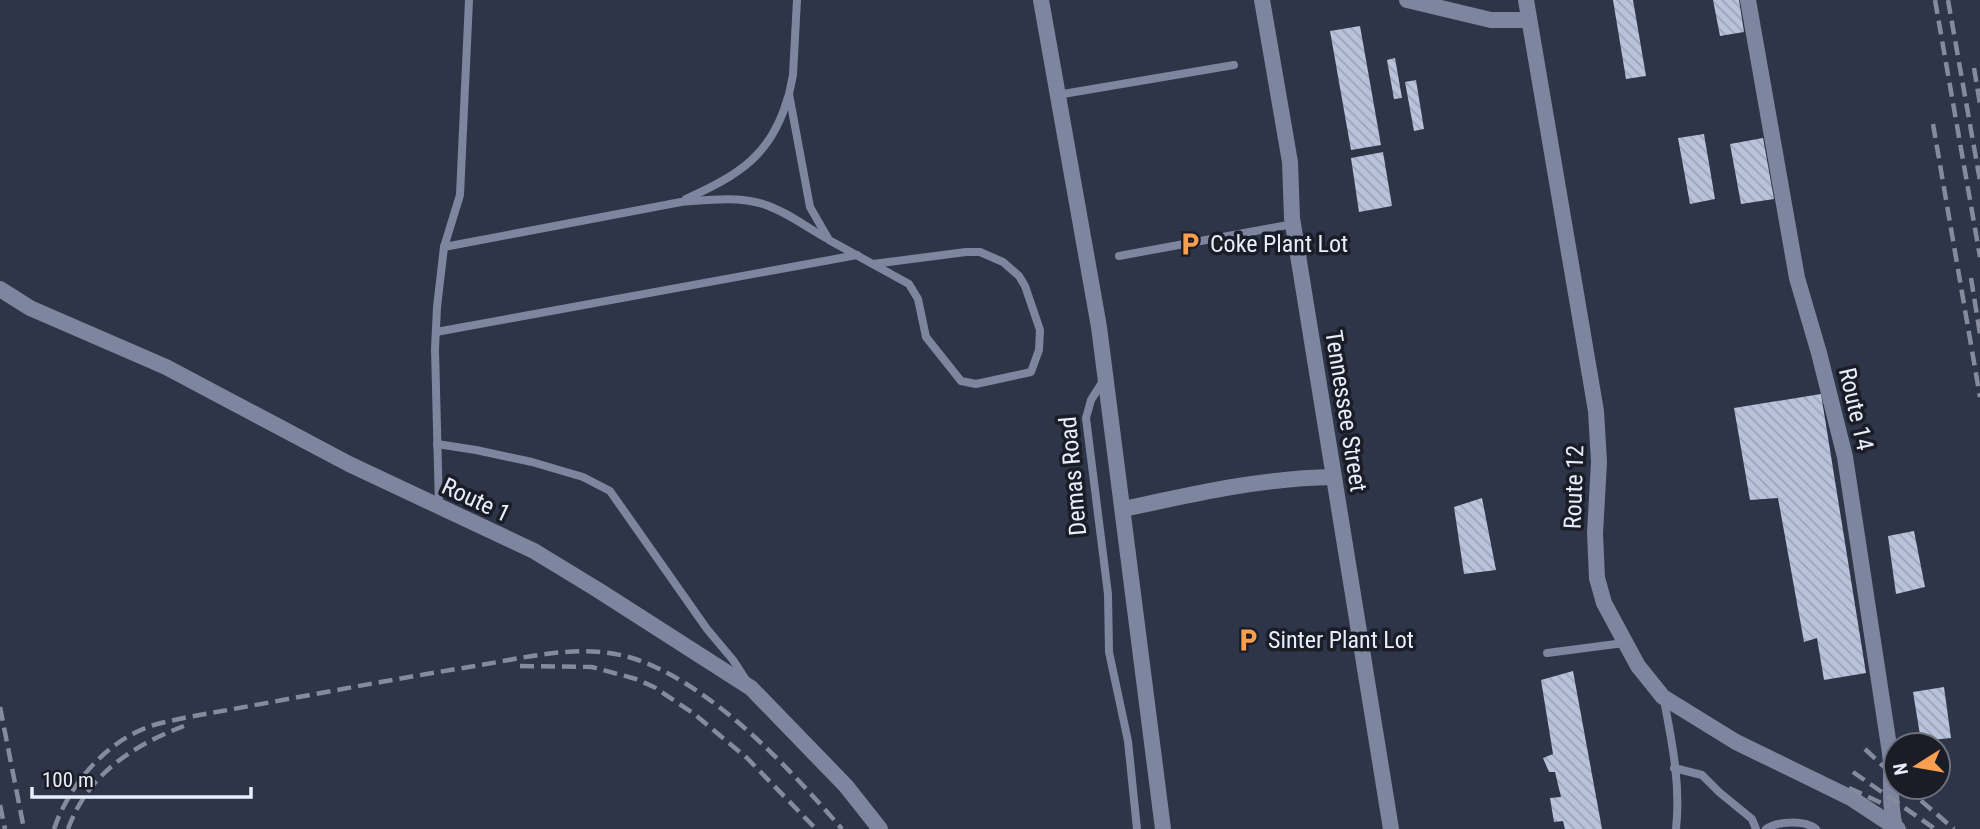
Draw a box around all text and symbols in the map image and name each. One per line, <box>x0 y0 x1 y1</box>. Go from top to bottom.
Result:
parking icon: Coke Plant Lot <box>1176 230 1204 258</box>
place label: Coke Plant Lot <box>1210 230 1348 258</box>
street label: Tennessee Street <box>1319 328 1373 494</box>
street label: Route 14 <box>1833 365 1879 453</box>
street label: Demas Road <box>1054 415 1092 537</box>
street label: Route 12 <box>1559 445 1589 529</box>
street label: Route 1 <box>437 472 515 528</box>
parking icon: Sinter Plant Lot <box>1234 626 1262 654</box>
place label: Sinter Plant Lot <box>1268 626 1414 654</box>
north arrow <box>1882 731 1952 801</box>
scale bar <box>32 756 250 800</box>
text: N <box>1888 761 1913 777</box>
text: 100 m <box>42 768 94 792</box>

